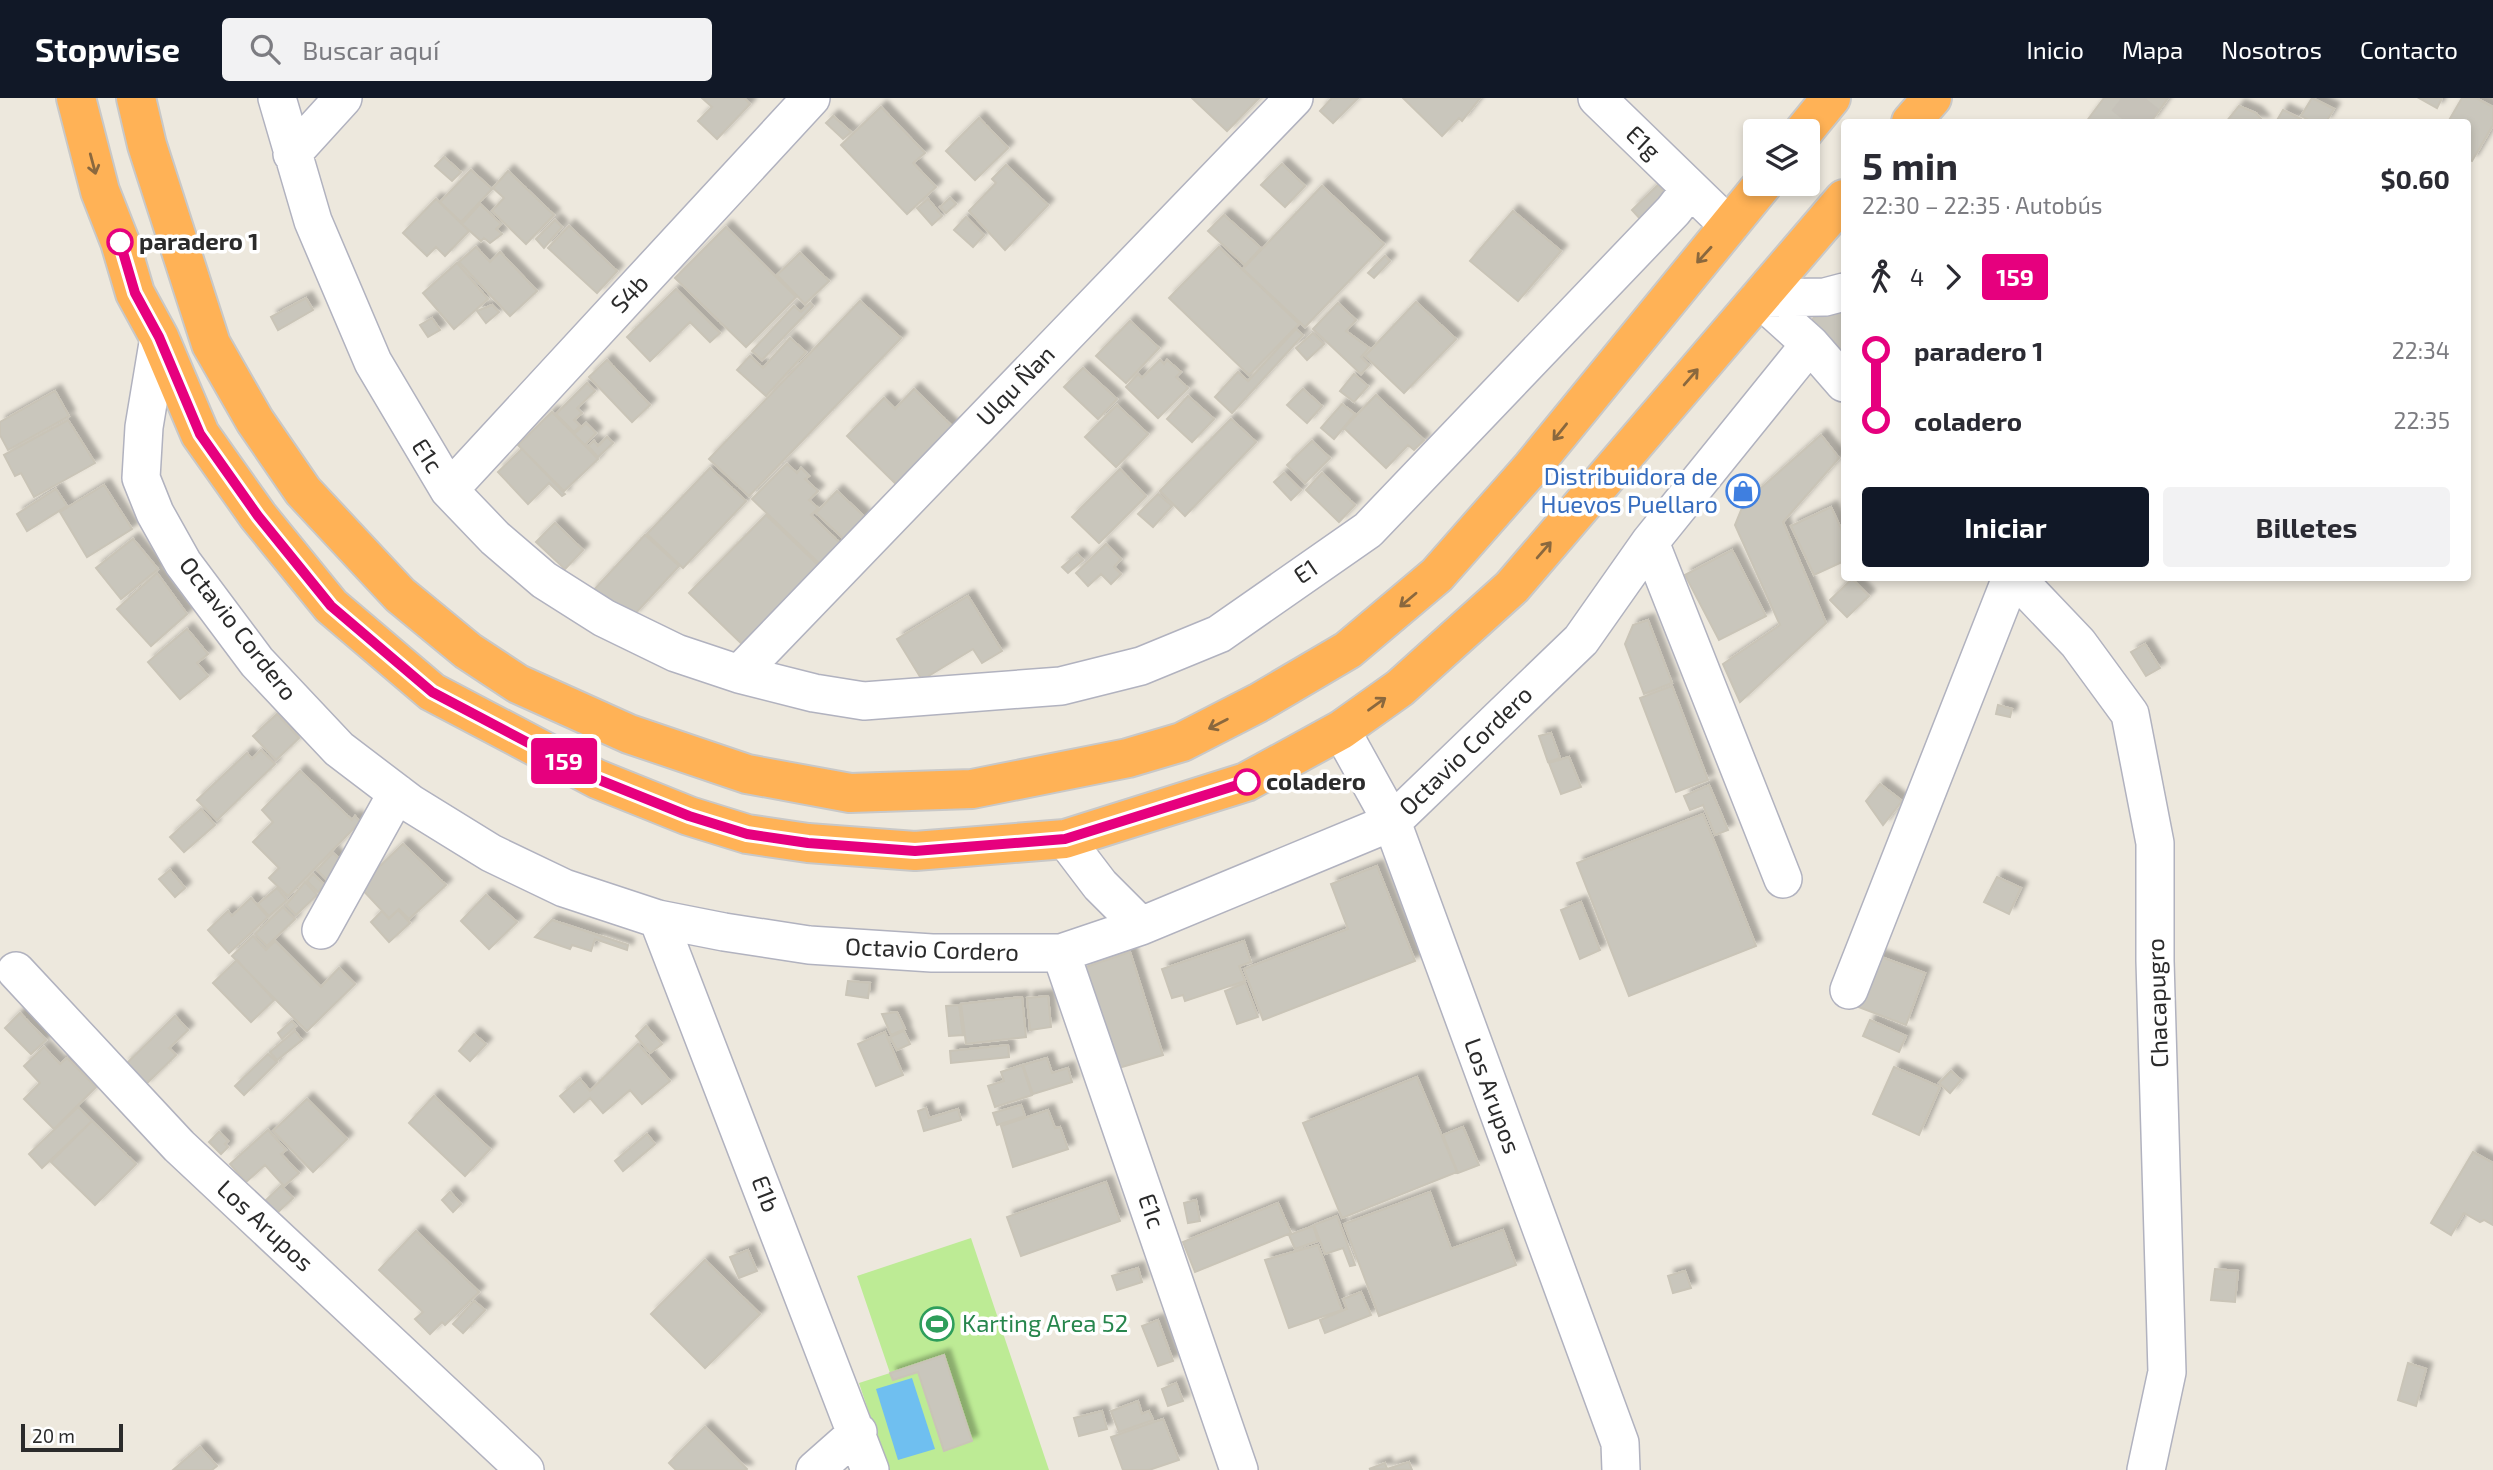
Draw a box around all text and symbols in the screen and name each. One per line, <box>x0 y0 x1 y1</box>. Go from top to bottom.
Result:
search box <box>222 18 712 81</box>
text: Stopwise <box>35 29 180 69</box>
icon: search <box>246 30 284 68</box>
text: Buscar aquí <box>302 34 439 65</box>
text: Inicio <box>2026 35 2084 64</box>
text: Mapa <box>2122 35 2183 64</box>
text: Nosotros <box>2221 35 2322 64</box>
text: Contacto <box>2360 35 2458 64</box>
street label: E1g <box>1621 119 1667 165</box>
map controls <box>1743 119 1820 196</box>
button: layers <box>1743 119 1820 196</box>
text: 5 min <box>1862 142 1958 188</box>
one-way arrow <box>87 153 100 175</box>
text: $0.60 <box>2380 163 2450 194</box>
text: 22:30 – 22:35 · Autobús <box>1862 191 2103 219</box>
place label: paradero 1 <box>139 226 259 255</box>
marker: paradero 1 <box>107 229 133 255</box>
one-way arrow <box>1696 246 1712 264</box>
icon: walk <box>1862 258 1900 296</box>
icon: forward <box>1934 258 1972 296</box>
text: 159 <box>1996 262 2034 291</box>
text: 4 <box>1910 263 1924 291</box>
street label: S4b <box>604 268 654 318</box>
text: paradero 1 <box>1914 335 2044 366</box>
text: 22:34 <box>2392 336 2450 364</box>
street label: Ulqu Ñan <box>970 339 1060 431</box>
one-way arrow <box>1684 369 1699 387</box>
text: coladero <box>1914 405 2022 436</box>
text: 22:35 <box>2394 406 2450 434</box>
one-way arrow <box>1553 422 1568 440</box>
street label: E1c <box>407 433 450 478</box>
place label: Distribuidora de Huevos Puellaro <box>1541 461 1718 518</box>
shop icon: Distribuidora de Huevos Puellaro <box>1724 472 1762 510</box>
button: Iniciar <box>1862 487 2149 567</box>
button: Billetes <box>2163 487 2450 567</box>
one-way arrow <box>1535 541 1551 559</box>
street label: Octavio Cordero <box>174 551 304 706</box>
street label: E1 <box>1288 552 1323 589</box>
one-way arrow <box>1399 592 1417 607</box>
street label: Octavio Cordero <box>1392 679 1538 821</box>
one-way arrow <box>1367 697 1386 712</box>
one-way arrow <box>1208 717 1229 731</box>
line badge: 159 <box>524 738 604 784</box>
text: 159 <box>545 746 583 775</box>
place label: coladero <box>1266 766 1366 795</box>
marker: coladero <box>1234 769 1260 795</box>
street label: Octavio Cordero <box>845 931 1020 966</box>
street label: Chacapugro <box>2140 938 2173 1068</box>
street label: Los Arupos <box>1459 1034 1528 1157</box>
street label: E1b <box>746 1171 787 1216</box>
street label: Los Arupos <box>212 1173 320 1277</box>
street label: E1c <box>1133 1189 1172 1232</box>
sports icon: Karting Area 52 <box>918 1305 956 1343</box>
place label: Karting Area 52 <box>962 1308 1128 1337</box>
scale bar <box>21 1421 122 1453</box>
text: 20 m <box>32 1424 75 1447</box>

